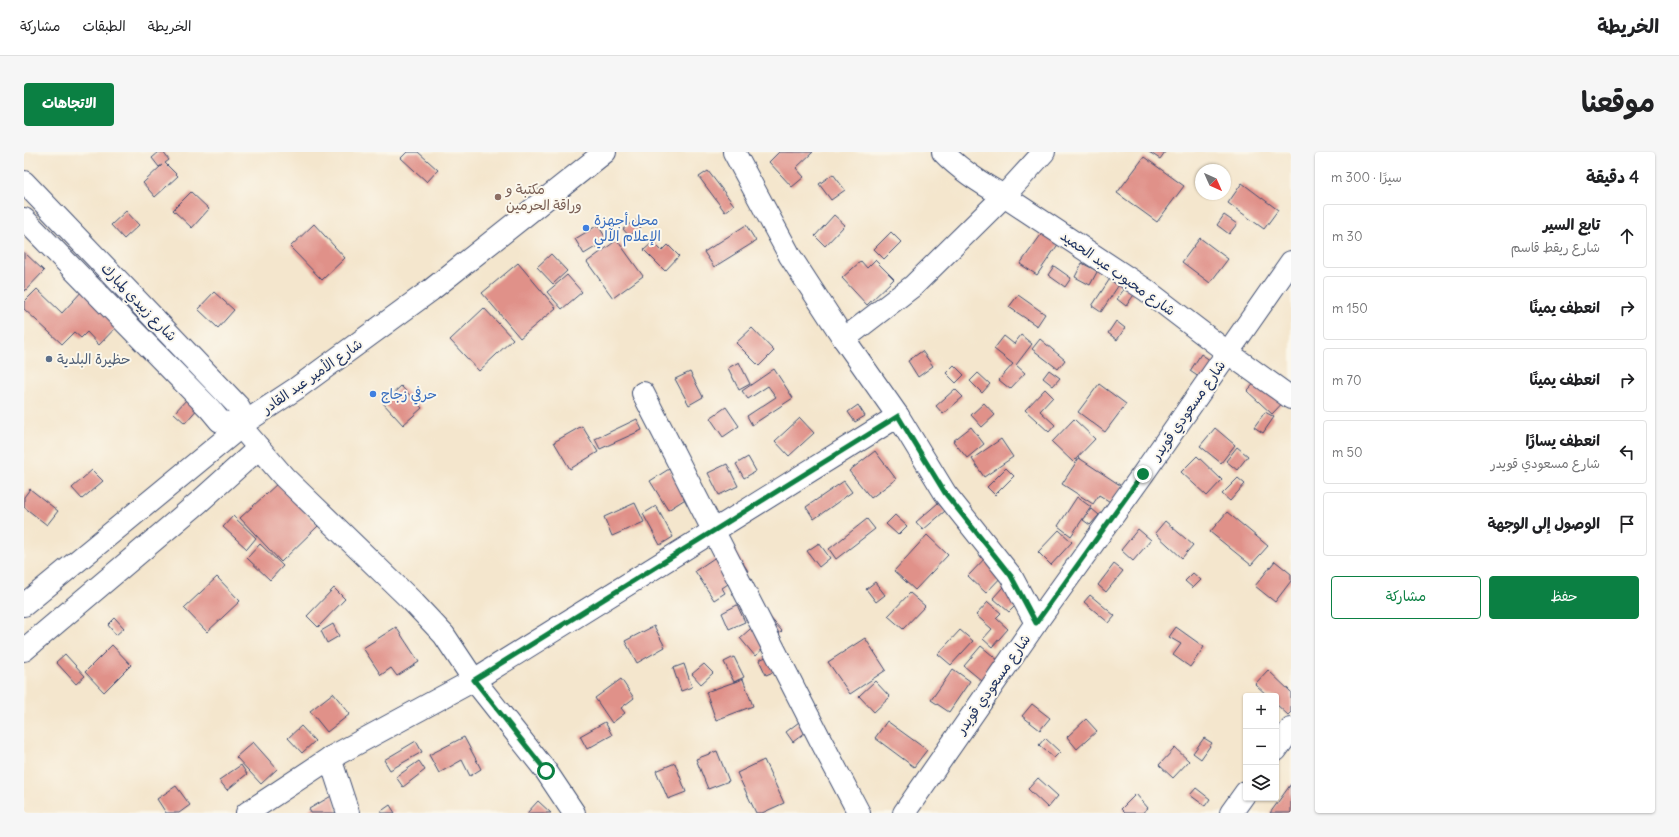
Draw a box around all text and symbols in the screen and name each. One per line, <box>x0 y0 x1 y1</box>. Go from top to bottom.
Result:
text: الخريطة <box>1597 14 1659 38</box>
text: مشاركة <box>20 17 60 35</box>
text: الطبقات <box>82 17 126 35</box>
text: الخريطة <box>148 17 191 35</box>
button: الاتجاهات <box>24 83 114 126</box>
text: موقعنا <box>1581 84 1655 120</box>
north arrow <box>1195 164 1231 200</box>
text: 4 دقيقة <box>1586 166 1639 188</box>
text: سيرًا · 300 m <box>1331 169 1402 186</box>
place label: مكتبة و وراقة الحرمين <box>505 180 582 214</box>
marker: مكتبة و وراقة الحرمين <box>493 192 503 202</box>
place label: محل أجهزة الإعلام الآلي <box>594 211 661 249</box>
text: تابع السير <box>1543 215 1600 234</box>
marker: محل أجهزة الإعلام الآلي <box>581 223 591 233</box>
icon: ahead <box>1616 225 1638 247</box>
street label: شارع محبوب عبد الحميد <box>1057 227 1179 320</box>
text: 30 m <box>1332 228 1362 245</box>
text: شارع ريقط قاسم <box>1511 239 1600 256</box>
street label: شارع زبيدي لمبارك <box>96 259 181 346</box>
icon: right <box>1616 297 1638 319</box>
text: انعطف يمينًا <box>1529 298 1600 317</box>
text: 150 m <box>1332 300 1368 317</box>
street label: شارع الأمير عبد القادر <box>257 335 366 419</box>
place label: حظيرة البلدية <box>57 350 131 368</box>
marker: حظيرة البلدية <box>44 354 54 364</box>
street label: شارع مسعودي قويدر <box>1146 357 1231 465</box>
icon: right <box>1616 369 1638 391</box>
text: انعطف يمينًا <box>1529 370 1600 389</box>
text: 70 m <box>1332 372 1361 389</box>
place label: حرفي زجاج <box>381 385 437 405</box>
marker: حرفي زجاج <box>368 389 378 399</box>
text: انعطف يسارًا <box>1526 431 1600 450</box>
icon: left <box>1616 441 1638 463</box>
text: 50 m <box>1332 444 1363 461</box>
text: شارع مسعودي قويدر <box>1491 455 1600 472</box>
route end <box>1134 465 1152 483</box>
icon: arrive <box>1616 513 1638 535</box>
text: الوصول إلى الوجهة <box>1487 514 1600 533</box>
button: مشاركة <box>1331 576 1481 619</box>
button: حفظ <box>1489 576 1639 619</box>
street label: شارع مسعودي قويدر <box>951 631 1036 739</box>
map controls <box>1243 693 1279 801</box>
button: + <box>1243 693 1279 729</box>
button: − <box>1243 729 1279 765</box>
route start <box>537 762 555 780</box>
button: layers <box>1243 765 1279 801</box>

